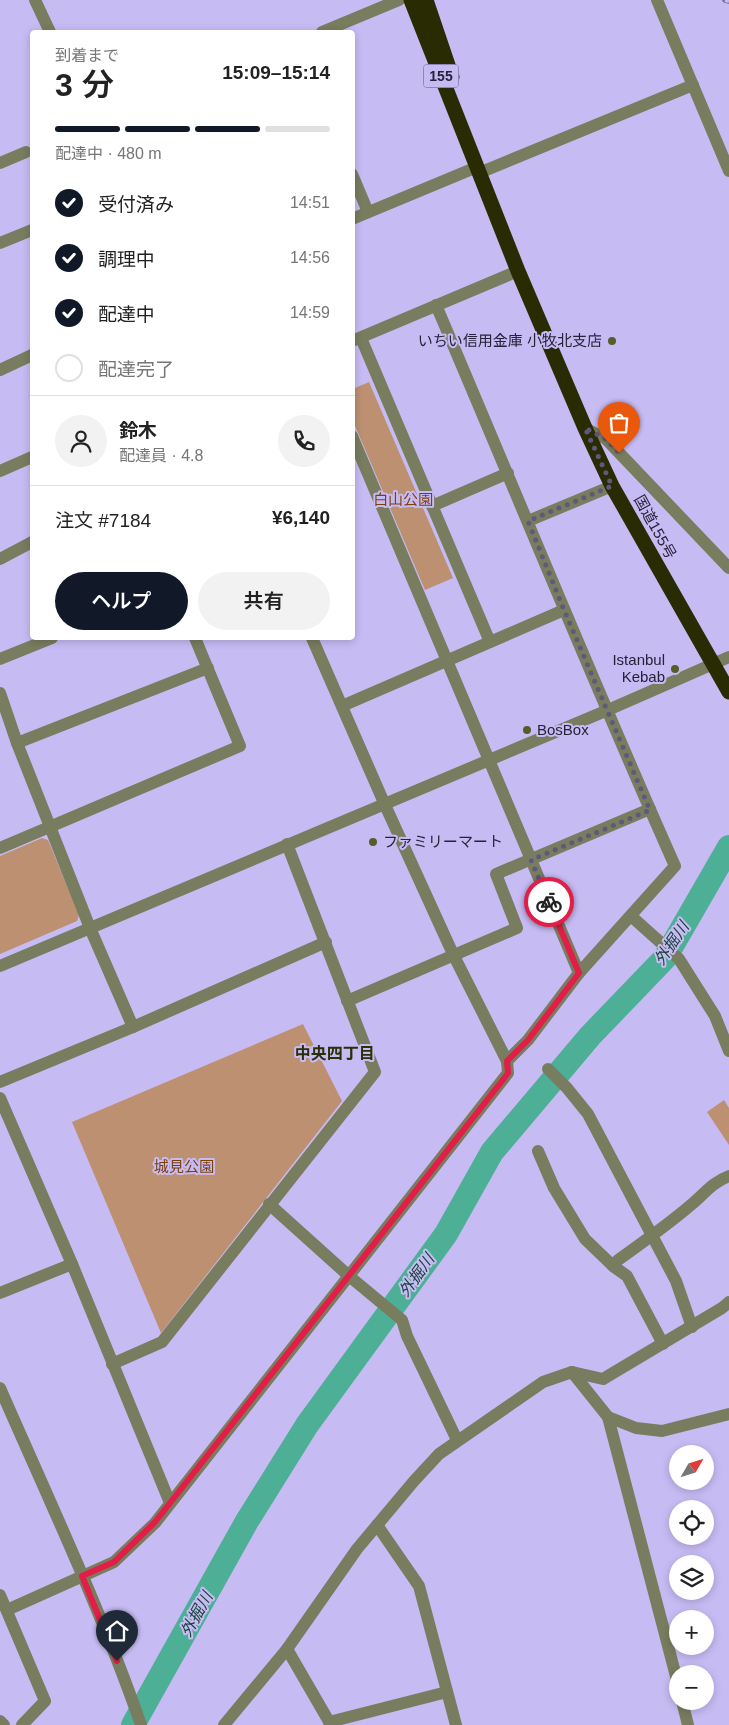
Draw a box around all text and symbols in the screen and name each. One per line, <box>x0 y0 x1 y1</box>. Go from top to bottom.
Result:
text: 到着まで <box>55 47 119 64</box>
text: 15:09–15:14 <box>222 62 330 83</box>
road number: 155 <box>424 64 458 88</box>
text: 3 分 <box>55 67 114 103</box>
text: 配達中 · 480 m <box>55 145 162 162</box>
icon: check <box>55 189 83 217</box>
text: 受付済み <box>98 194 174 215</box>
text: 14:51 <box>290 194 330 211</box>
icon: check <box>55 244 83 272</box>
text: 調理中 <box>98 249 155 270</box>
text: 14:56 <box>290 249 330 266</box>
icon: check <box>55 299 83 327</box>
text: 配達中 <box>98 304 155 325</box>
text: 14:59 <box>290 304 330 321</box>
place label: いちい信用金庫 小牧北支店 <box>418 332 602 349</box>
marker: いちい信用金庫 小牧北支店 <box>606 335 618 347</box>
text: 配達完了 <box>98 359 174 380</box>
pin <box>598 402 640 453</box>
icon: bag <box>605 409 633 437</box>
button: person <box>55 415 107 467</box>
button: phone <box>278 415 330 467</box>
text: 鈴木 <box>119 420 157 441</box>
text: 配達員 · 4.8 <box>119 447 203 464</box>
park label: 白山公園 <box>373 491 433 508</box>
street label: 国道155号 <box>631 492 680 562</box>
text: ¥6,140 <box>272 507 330 528</box>
text: 注文 #7184 <box>55 510 151 531</box>
button: ヘルプ <box>55 572 188 630</box>
button: 共有 <box>198 572 330 630</box>
place label: Istanbul Kebab <box>612 651 665 685</box>
marker: Istanbul Kebab <box>669 663 681 675</box>
place label: BosBox <box>537 721 589 738</box>
marker: BosBox <box>521 724 533 736</box>
place label: ファミリーマート <box>383 833 503 850</box>
marker: ファミリーマート <box>367 836 379 848</box>
courier <box>524 877 574 927</box>
icon: bike <box>535 888 563 916</box>
water label: 外掘川 <box>651 917 693 968</box>
district label: 中央四丁目 <box>295 1045 375 1062</box>
park label: 城見公園 <box>154 1158 214 1175</box>
water label: 外掘川 <box>395 1249 439 1300</box>
north arrow <box>669 1445 714 1490</box>
map controls <box>669 1445 714 1710</box>
button: locate <box>669 1500 714 1545</box>
button: layers <box>669 1555 714 1600</box>
water label: 外掘川 <box>177 1587 216 1639</box>
pin <box>96 1610 138 1661</box>
button: + <box>669 1610 714 1655</box>
icon: home <box>103 1617 131 1645</box>
button: − <box>669 1665 714 1710</box>

